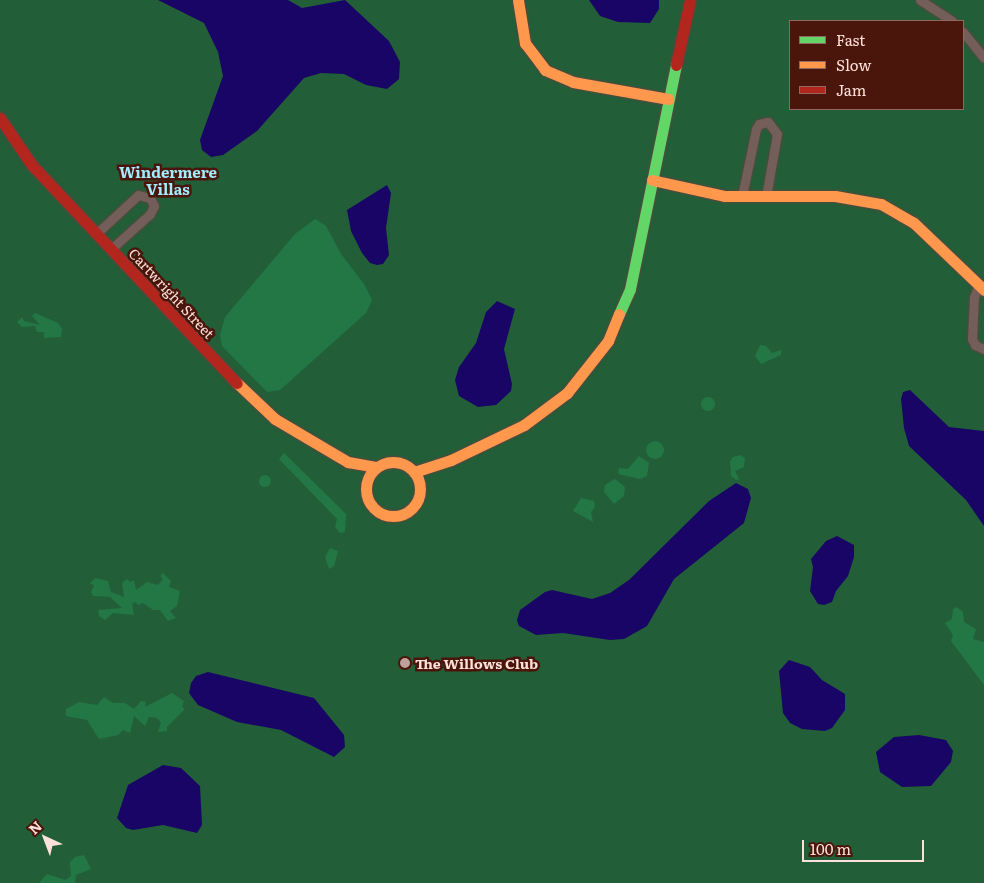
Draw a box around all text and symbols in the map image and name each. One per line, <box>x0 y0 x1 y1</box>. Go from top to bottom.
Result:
legend <box>789 20 964 110</box>
text: Fast <box>836 28 865 51</box>
text: Slow <box>836 53 871 76</box>
text: Jam <box>836 78 866 101</box>
district label: Windermere Villas <box>119 162 217 197</box>
street label: Cartwright Street <box>126 244 218 342</box>
place label: The Willows Club <box>415 655 538 671</box>
marker: The Willows Club <box>399 657 411 669</box>
north arrow <box>20 813 70 863</box>
text: N <box>24 816 46 838</box>
scale bar <box>804 830 926 862</box>
text: 100 m <box>810 837 851 860</box>

